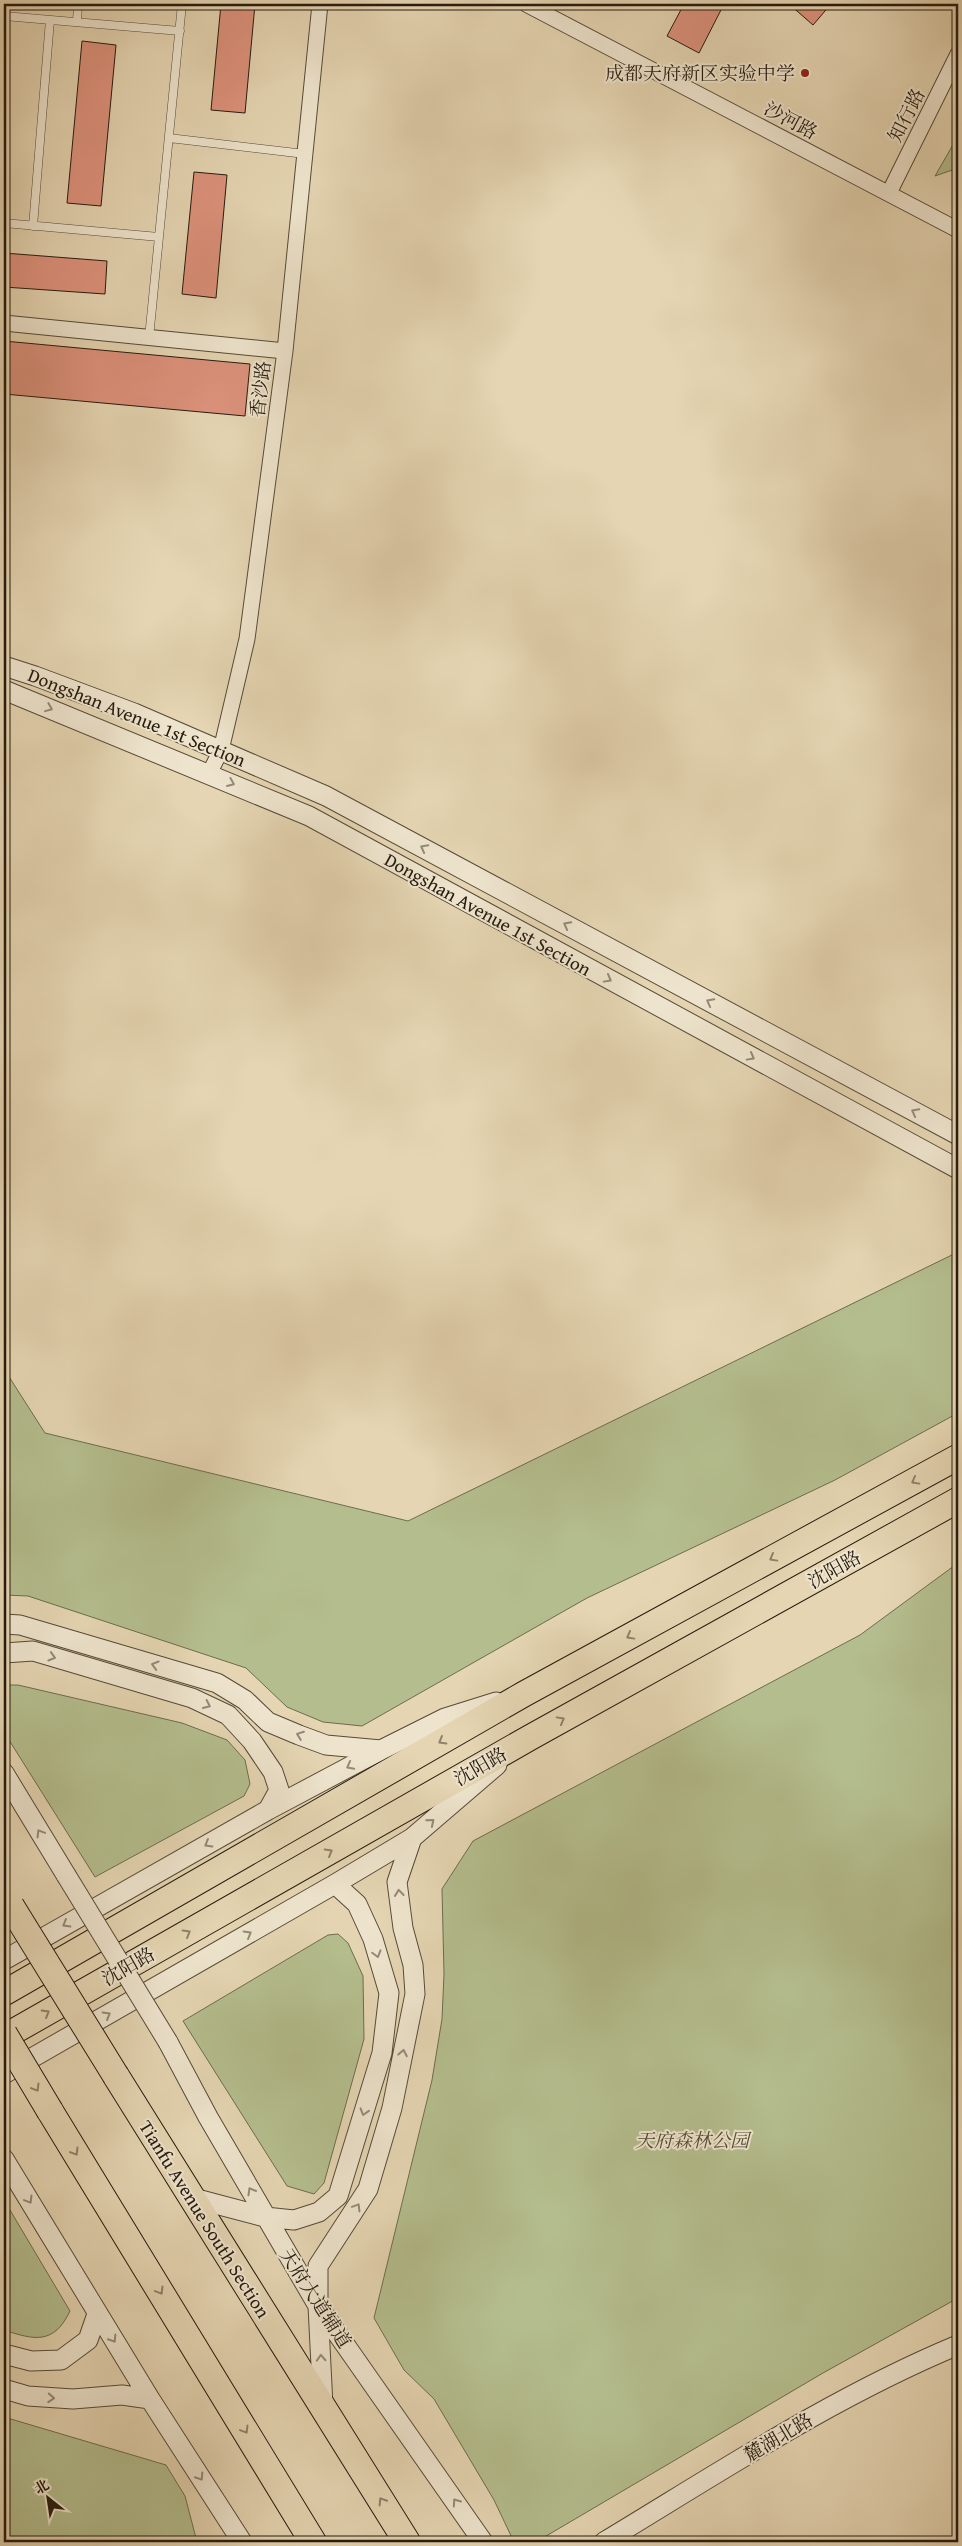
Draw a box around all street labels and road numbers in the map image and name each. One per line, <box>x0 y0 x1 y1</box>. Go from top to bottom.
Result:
street label: 知行路 <box>881 83 931 147</box>
street label: 沙河路 <box>759 94 823 146</box>
street label: 香沙路 <box>243 359 277 419</box>
street label: Dongshan Avenue 1st Section <box>24 660 250 774</box>
street label: Dongshan Avenue 1st Section <box>380 845 597 983</box>
street label: 沈阳路 <box>802 1543 866 1595</box>
street label: 沈阳路 <box>448 1740 512 1792</box>
street label: 沈阳路 <box>96 1940 160 1992</box>
street label: Tianfu Avenue South Section <box>133 2115 278 2324</box>
street label: 天府大道辅道 <box>273 2243 359 2353</box>
street label: 麓湖北路 <box>738 2405 818 2469</box>

